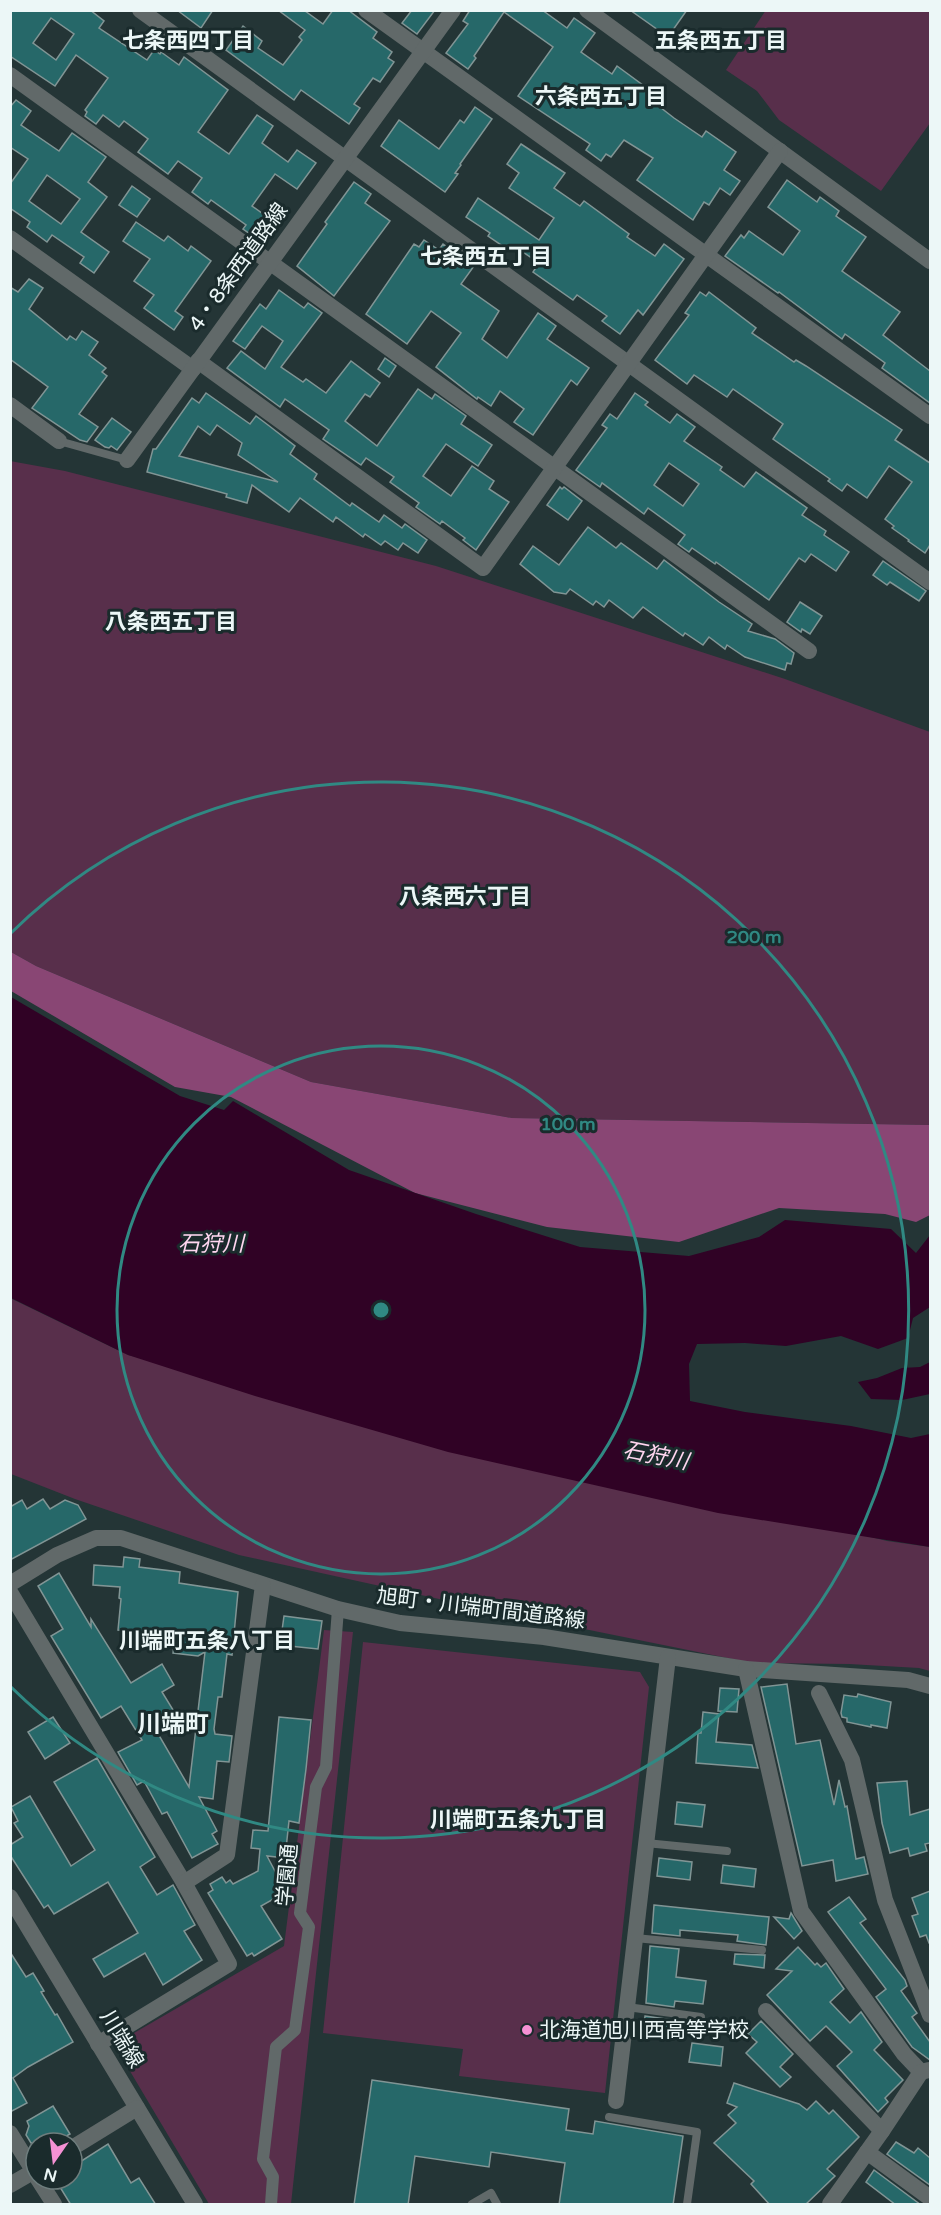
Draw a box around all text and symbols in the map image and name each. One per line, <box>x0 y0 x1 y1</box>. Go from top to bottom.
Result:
district label: 七条西四丁目 <box>122 28 254 54</box>
district label: 五条西五丁目 <box>655 28 787 54</box>
district label: 六条西五丁目 <box>535 84 667 110</box>
street label: 4・8条西道路線 <box>184 198 293 336</box>
district label: 七条西五丁目 <box>420 244 552 270</box>
district label: 八条西五丁目 <box>105 609 237 635</box>
district label: 八条西六丁目 <box>399 884 531 910</box>
text: 200 m <box>726 926 782 948</box>
text: 100 m <box>540 1113 596 1135</box>
water label: 石狩川 <box>178 1231 246 1257</box>
centre of rings <box>371 1300 391 1320</box>
water label: 石狩川 <box>621 1437 693 1475</box>
street label: 旭町・川端町間道路線 <box>375 1583 587 1634</box>
district label: 川端町五条八丁目 <box>119 1628 295 1654</box>
district label: 川端町 <box>137 1710 209 1739</box>
district label: 川端町五条九丁目 <box>430 1807 606 1833</box>
street label: 学園通 <box>272 1843 303 1908</box>
street label: 川端線 <box>95 2006 149 2073</box>
place label: 北海道旭川西高等学校 <box>539 2018 749 2043</box>
marker: 北海道旭川西高等学校 <box>520 2023 534 2037</box>
north arrow <box>24 2131 84 2191</box>
text: N <box>42 2163 59 2186</box>

